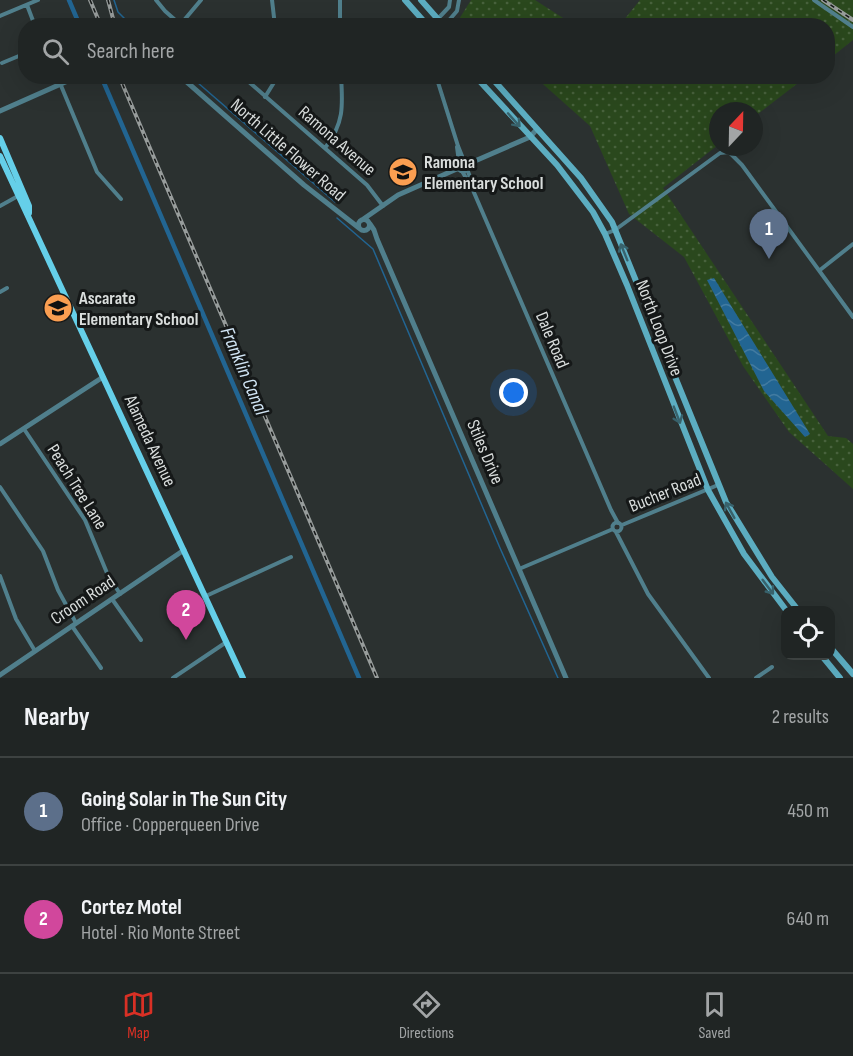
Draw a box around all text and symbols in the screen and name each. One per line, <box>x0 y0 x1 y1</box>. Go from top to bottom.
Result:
search box <box>18 18 835 84</box>
icon: search <box>39 35 72 68</box>
text: Search here <box>87 38 174 65</box>
street label: North Little Flower Road <box>226 94 350 206</box>
street label: Ramona Avenue <box>294 102 380 180</box>
north arrow <box>709 102 763 156</box>
one-way arrow <box>507 112 521 127</box>
place label: Ramona Elementary School <box>424 152 543 194</box>
school or university icon: Ramona Elementary School <box>387 156 419 188</box>
pin: 1 <box>750 210 788 259</box>
one-way arrow <box>618 243 629 262</box>
street label: North Loop Drive <box>631 277 687 379</box>
place label: Ascarate Elementary School <box>78 288 198 330</box>
school or university icon: Ascarate Elementary School <box>42 292 74 324</box>
street label: Dale Road <box>531 309 573 371</box>
water label: Franklin Canal <box>215 323 274 420</box>
your location <box>499 378 528 407</box>
street label: Alameda Avenue <box>119 391 180 490</box>
one-way arrow <box>673 406 684 424</box>
street label: Stiles Drive <box>462 417 508 487</box>
street label: Peach Tree Lane <box>43 441 111 533</box>
street label: Bucher Road <box>626 469 704 517</box>
one-way arrow <box>724 502 736 519</box>
street label: Croom Road <box>47 571 119 629</box>
one-way arrow <box>761 579 774 595</box>
pin: 2 <box>166 590 206 640</box>
map controls <box>781 606 835 660</box>
button: locate <box>781 606 835 660</box>
text: Nearby <box>24 702 90 733</box>
text: 2 results <box>772 705 829 729</box>
text: Going Solar in The Sun City <box>81 786 287 813</box>
text: 1 <box>40 799 47 823</box>
text: 450 m <box>788 799 829 823</box>
text: Office · Copperqueen Drive <box>81 813 260 837</box>
text: Cortez Motel <box>81 894 182 921</box>
text: 2 <box>39 907 48 931</box>
text: 640 m <box>787 907 829 931</box>
text: Hotel · Rio Monte Street <box>81 921 240 945</box>
tab: Map <box>122 988 155 1043</box>
tab: Directions <box>399 988 454 1043</box>
tab: Saved <box>698 988 731 1043</box>

